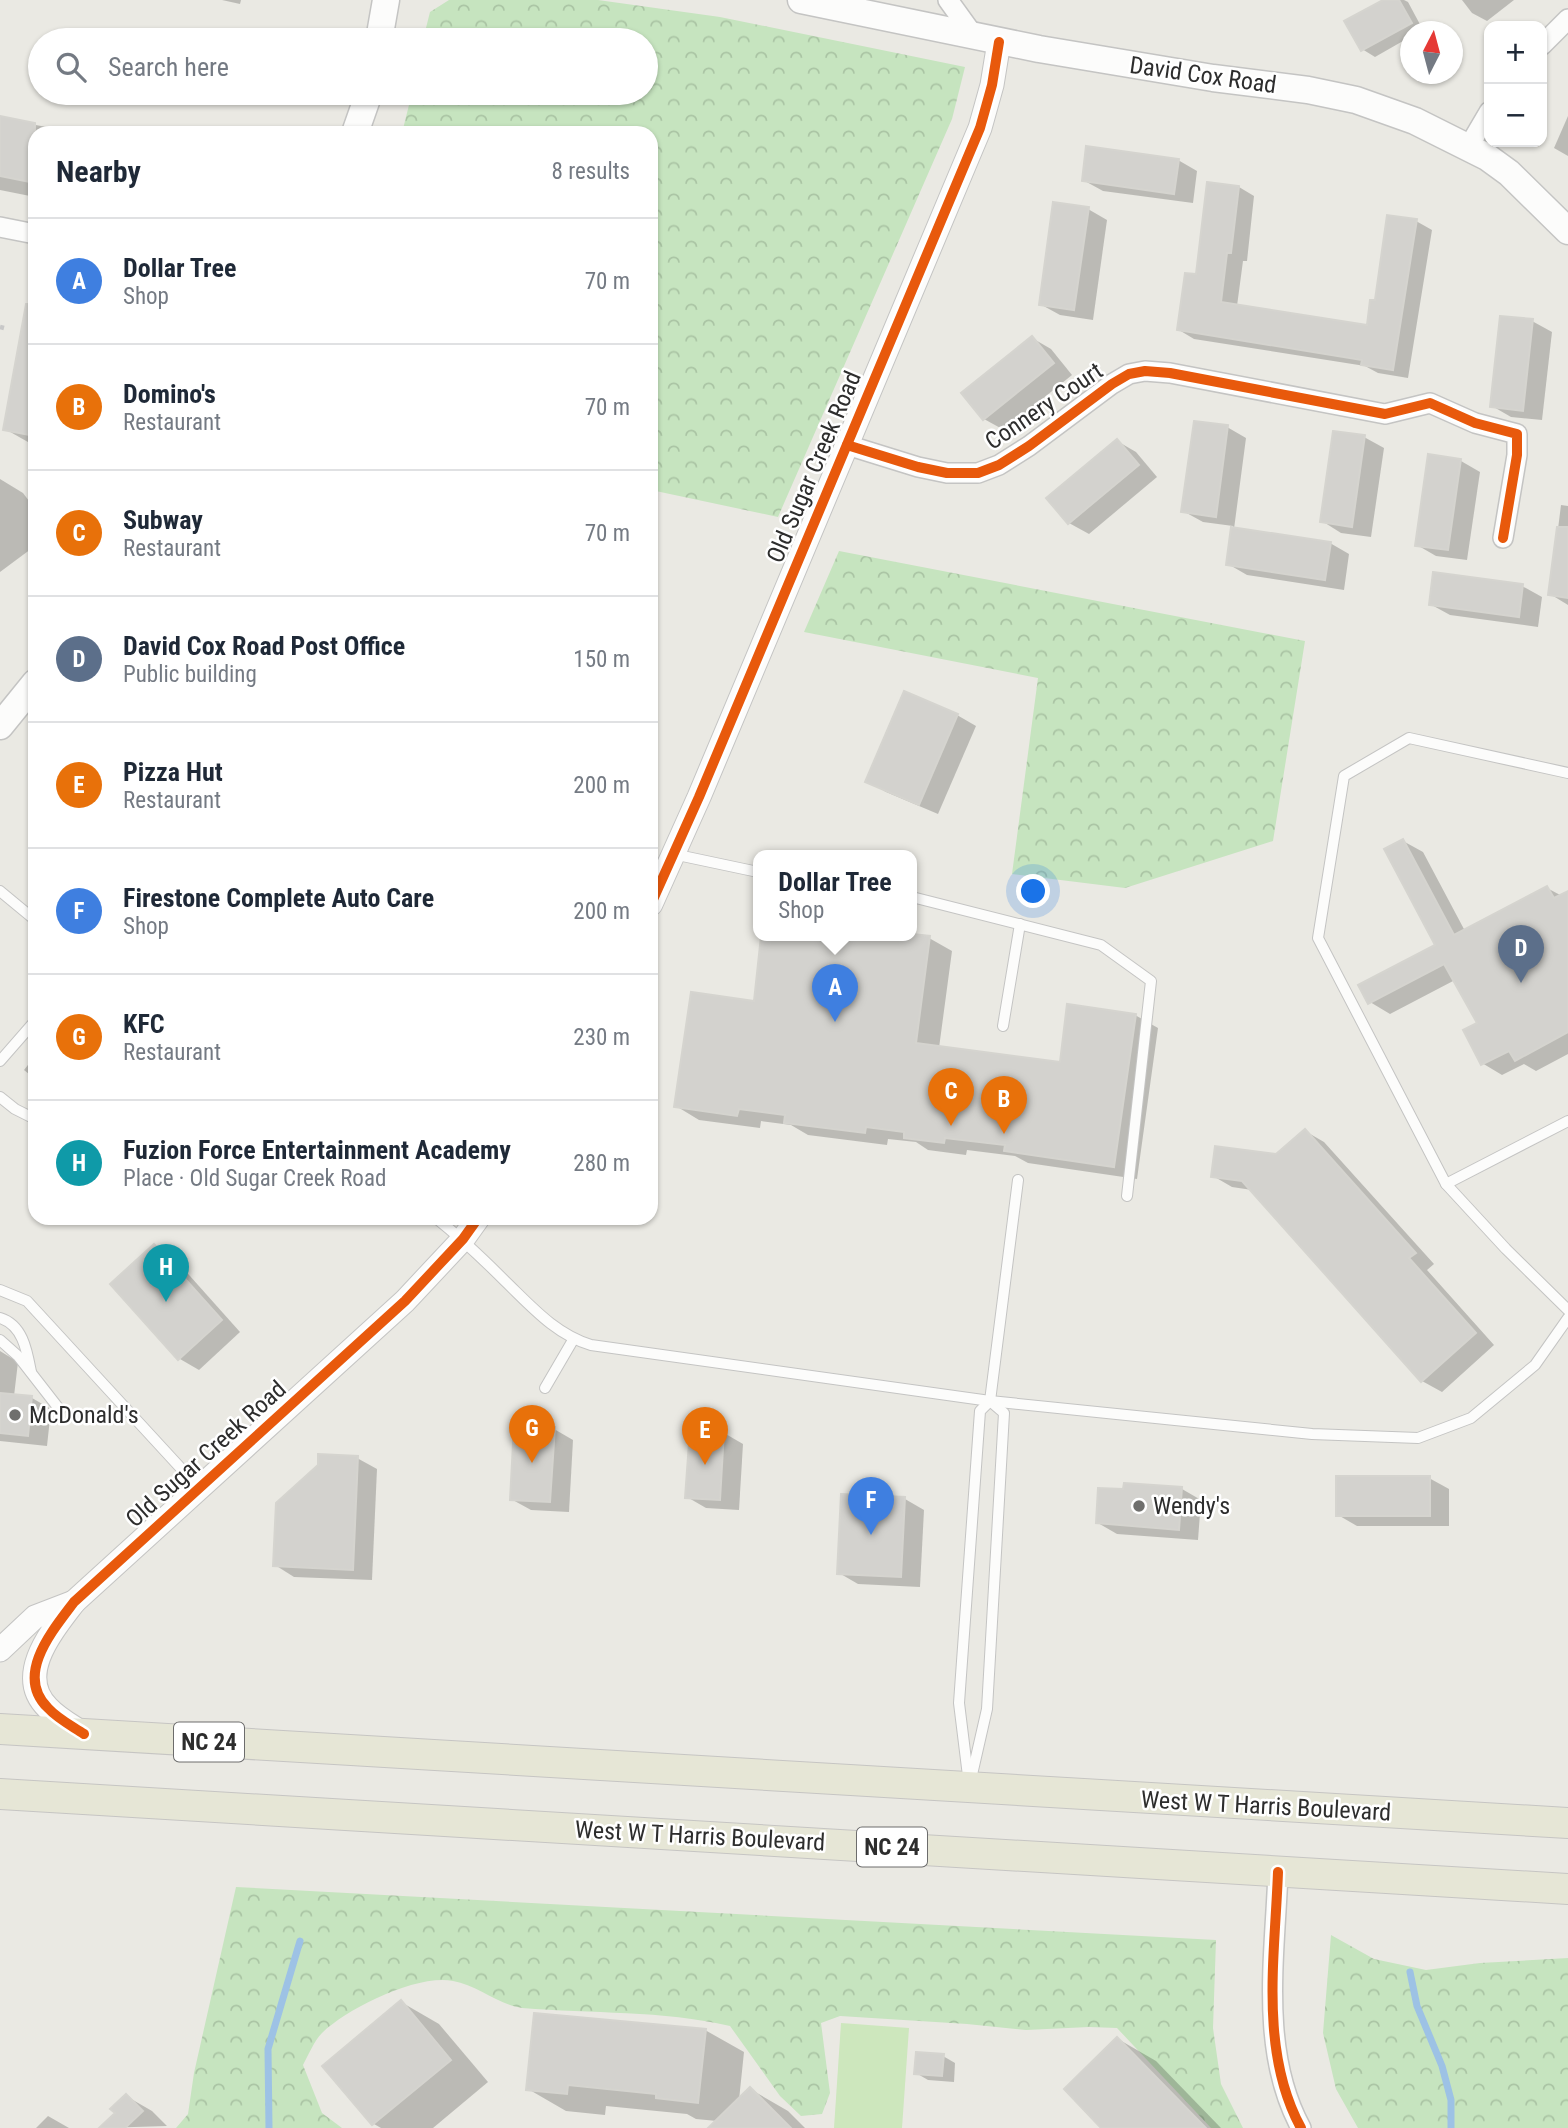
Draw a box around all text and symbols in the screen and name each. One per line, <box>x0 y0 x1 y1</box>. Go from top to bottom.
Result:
north arrow <box>1400 21 1463 84</box>
map controls <box>1484 21 1547 147</box>
button: + <box>1484 21 1547 84</box>
search box <box>28 28 658 105</box>
icon: search <box>52 48 90 86</box>
street label: David Cox Road <box>1128 51 1278 99</box>
text: Search here <box>108 52 229 82</box>
button: − <box>1484 84 1547 147</box>
text: Nearby <box>56 154 141 189</box>
text: 8 results <box>552 158 630 185</box>
text: Dollar Tree <box>123 253 236 283</box>
text: A <box>72 268 86 295</box>
text: 70 m <box>585 268 630 295</box>
text: Shop <box>123 283 169 310</box>
street label: Connery Court <box>980 357 1108 455</box>
street label: Old Sugar Creek Road <box>761 367 867 567</box>
text: Domino's <box>123 379 216 409</box>
text: B <box>73 394 85 421</box>
text: 70 m <box>585 394 630 421</box>
text: Restaurant <box>123 409 221 436</box>
text: Subway <box>123 505 203 535</box>
text: C <box>72 520 86 547</box>
text: 70 m <box>585 520 630 547</box>
text: Restaurant <box>123 535 221 562</box>
text: David Cox Road Post Office <box>123 631 405 661</box>
text: D <box>73 646 86 673</box>
text: 150 m <box>573 646 630 673</box>
text: Public building <box>123 661 257 688</box>
text: Pizza Hut <box>123 757 223 787</box>
text: E <box>73 772 85 799</box>
text: 200 m <box>573 772 630 799</box>
text: Restaurant <box>123 787 221 814</box>
popup <box>753 850 917 941</box>
text: Dollar Tree <box>778 867 892 897</box>
your location <box>1016 874 1050 908</box>
text: Firestone Complete Auto Care <box>123 883 434 913</box>
text: Shop <box>778 897 824 924</box>
text: F <box>74 898 84 925</box>
text: 200 m <box>573 898 630 925</box>
text: Shop <box>123 913 169 940</box>
pin: D <box>1498 925 1544 983</box>
pin: A <box>812 964 858 1022</box>
text: KFC <box>123 1009 165 1039</box>
text: G <box>72 1024 86 1051</box>
text: 230 m <box>573 1024 630 1051</box>
text: Restaurant <box>123 1039 221 1066</box>
pin: C <box>928 1068 974 1126</box>
pin: B <box>981 1076 1027 1134</box>
text: Fuzion Force Entertainment Academy <box>123 1135 511 1165</box>
text: H <box>72 1150 86 1177</box>
text: 280 m <box>573 1150 630 1177</box>
text: Place · Old Sugar Creek Road <box>123 1165 386 1192</box>
pin: H <box>143 1244 189 1302</box>
street label: Old Sugar Creek Road <box>120 1375 292 1533</box>
place label: McDonald's <box>29 1401 139 1429</box>
pin: G <box>509 1405 555 1463</box>
marker: McDonald's <box>7 1407 23 1423</box>
pin: E <box>682 1407 728 1465</box>
pin: F <box>848 1477 894 1535</box>
place label: Wendy's <box>1153 1492 1230 1520</box>
marker: Wendy's <box>1131 1498 1147 1514</box>
road number: NC 24 <box>174 1722 244 1762</box>
street label: West W T Harris Boulevard <box>1140 1785 1392 1827</box>
street label: West W T Harris Boulevard <box>574 1815 826 1857</box>
road number: NC 24 <box>857 1828 927 1866</box>

